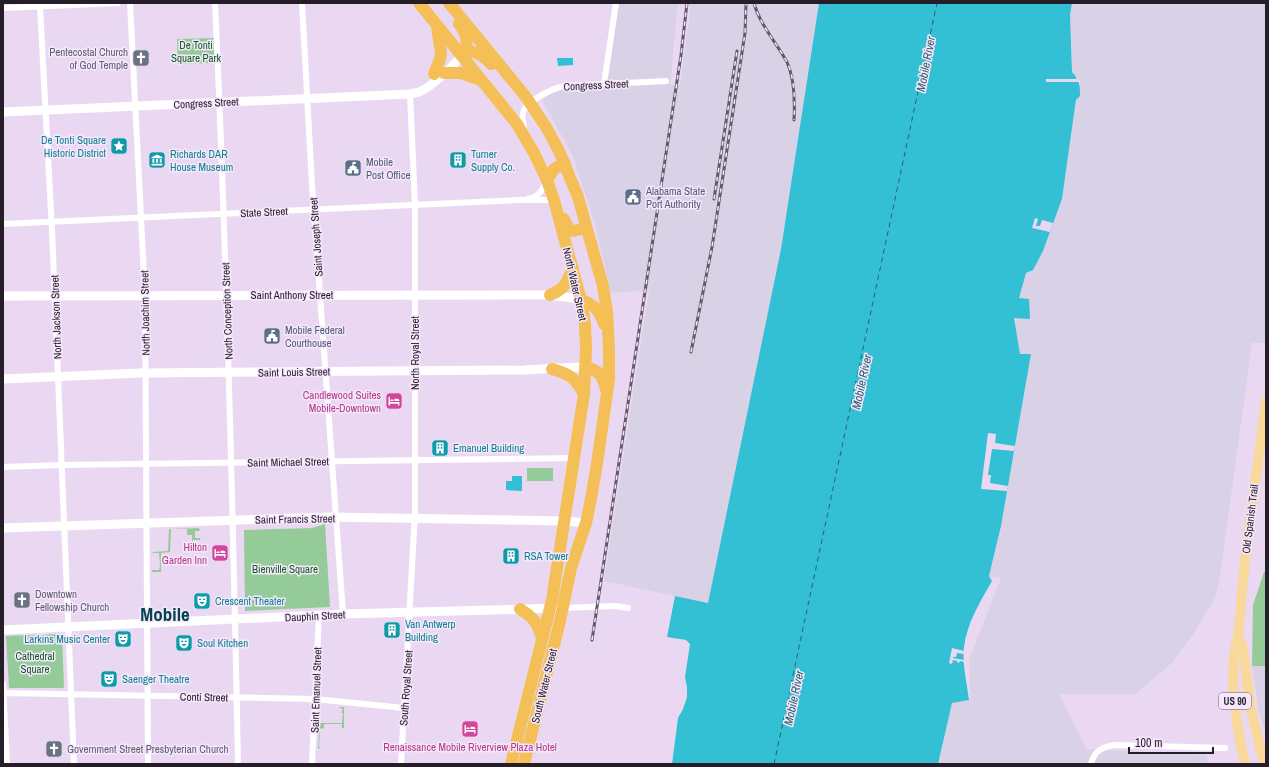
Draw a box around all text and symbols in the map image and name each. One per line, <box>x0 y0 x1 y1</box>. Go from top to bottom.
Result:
water label: Mobile River <box>913 34 939 93</box>
park label: De Tonti Square Park <box>171 38 222 65</box>
place label: Pentecostal Church of God Temple <box>49 45 128 72</box>
church icon: Pentecostal Church of God Temple <box>131 48 151 68</box>
street label: Congress Street <box>563 76 629 94</box>
street label: Congress Street <box>173 94 239 112</box>
place label: De Tonti Square Historic District <box>41 133 106 160</box>
place icon: De Tonti Square Historic District <box>109 136 129 156</box>
place label: Richards DAR House Museum <box>170 147 233 174</box>
place label: Turner Supply Co. <box>471 147 515 174</box>
museum icon: Richards DAR House Museum <box>147 150 167 170</box>
building icon: Turner Supply Co. <box>448 150 468 170</box>
place label: Mobile Post Office <box>366 155 410 182</box>
public building icon: Mobile Post Office <box>343 158 363 178</box>
place label: Alabama State Port Authority <box>645 184 705 211</box>
public building icon: Alabama State Port Authority <box>623 187 643 207</box>
street label: Saint Joseph Street <box>306 197 326 277</box>
street label: State Street <box>240 204 289 220</box>
street label: North Water Street <box>560 246 590 323</box>
street label: North Conception Street <box>218 262 236 360</box>
street label: North Joachim Street <box>137 270 153 356</box>
street label: North Jackson Street <box>48 274 64 359</box>
street label: Saint Anthony Street <box>251 288 334 302</box>
street label: North Royal Street <box>408 315 422 390</box>
place label: Mobile Federal Courthouse <box>285 323 345 350</box>
public building icon: Mobile Federal Courthouse <box>262 326 282 346</box>
water label: Mobile River <box>848 352 876 411</box>
street label: Saint Louis Street <box>258 364 331 380</box>
place label: Candlewood Suites Mobile-Downtown <box>303 388 381 415</box>
hotel icon: Candlewood Suites Mobile-Downtown <box>384 391 404 411</box>
building icon: Emanuel Building <box>430 438 450 458</box>
place label: Emanuel Building <box>453 441 524 455</box>
street label: Saint Michael Street <box>247 454 329 470</box>
street label: Old Spanish Trail <box>1239 484 1261 554</box>
street label: Saint Francis Street <box>255 511 336 527</box>
place label: Hilton Garden Inn <box>162 540 207 567</box>
hotel icon: Hilton Garden Inn <box>210 543 230 563</box>
building icon: RSA Tower <box>501 546 521 566</box>
place label: RSA Tower <box>524 549 568 563</box>
park label: Bienville Square <box>252 562 318 576</box>
place label: Downtown Fellowship Church <box>35 587 109 614</box>
church icon: Downtown Fellowship Church <box>12 590 32 610</box>
theatre icon: Crescent Theater <box>192 591 212 611</box>
place label: Crescent Theater <box>215 594 285 608</box>
district label: Mobile <box>140 601 190 627</box>
street label: Dauphin Street <box>284 607 346 625</box>
place label: Van Antwerp Building <box>405 617 456 644</box>
building icon: Van Antwerp Building <box>382 620 402 640</box>
theatre icon: Larkins Music Center <box>113 629 133 649</box>
place label: Larkins Music Center <box>24 632 110 646</box>
theatre icon: Soul Kitchen <box>174 633 194 653</box>
place label: Soul Kitchen <box>197 636 248 650</box>
street label: Saint Emanuel Street <box>308 646 325 733</box>
street label: South Water Street <box>528 647 560 725</box>
park label: Cathedral Square <box>15 649 55 676</box>
street label: South Royal Street <box>396 649 416 726</box>
water label: Mobile River <box>780 668 808 727</box>
theatre icon: Saenger Theatre <box>99 669 119 689</box>
place label: Saenger Theatre <box>122 672 190 686</box>
street label: Conti Street <box>180 690 229 704</box>
road number: US 90 <box>1219 693 1251 709</box>
hotel icon: Renaissance Mobile Riverview Plaza Hotel <box>460 719 480 739</box>
scale bar <box>1129 729 1213 755</box>
text: 100 m <box>1135 735 1162 751</box>
church icon: Government Street Presbyterian Church <box>44 739 64 759</box>
place label: Renaissance Mobile Riverview Plaza Hotel <box>383 740 557 754</box>
place label: Government Street Presbyterian Church <box>67 742 228 756</box>

